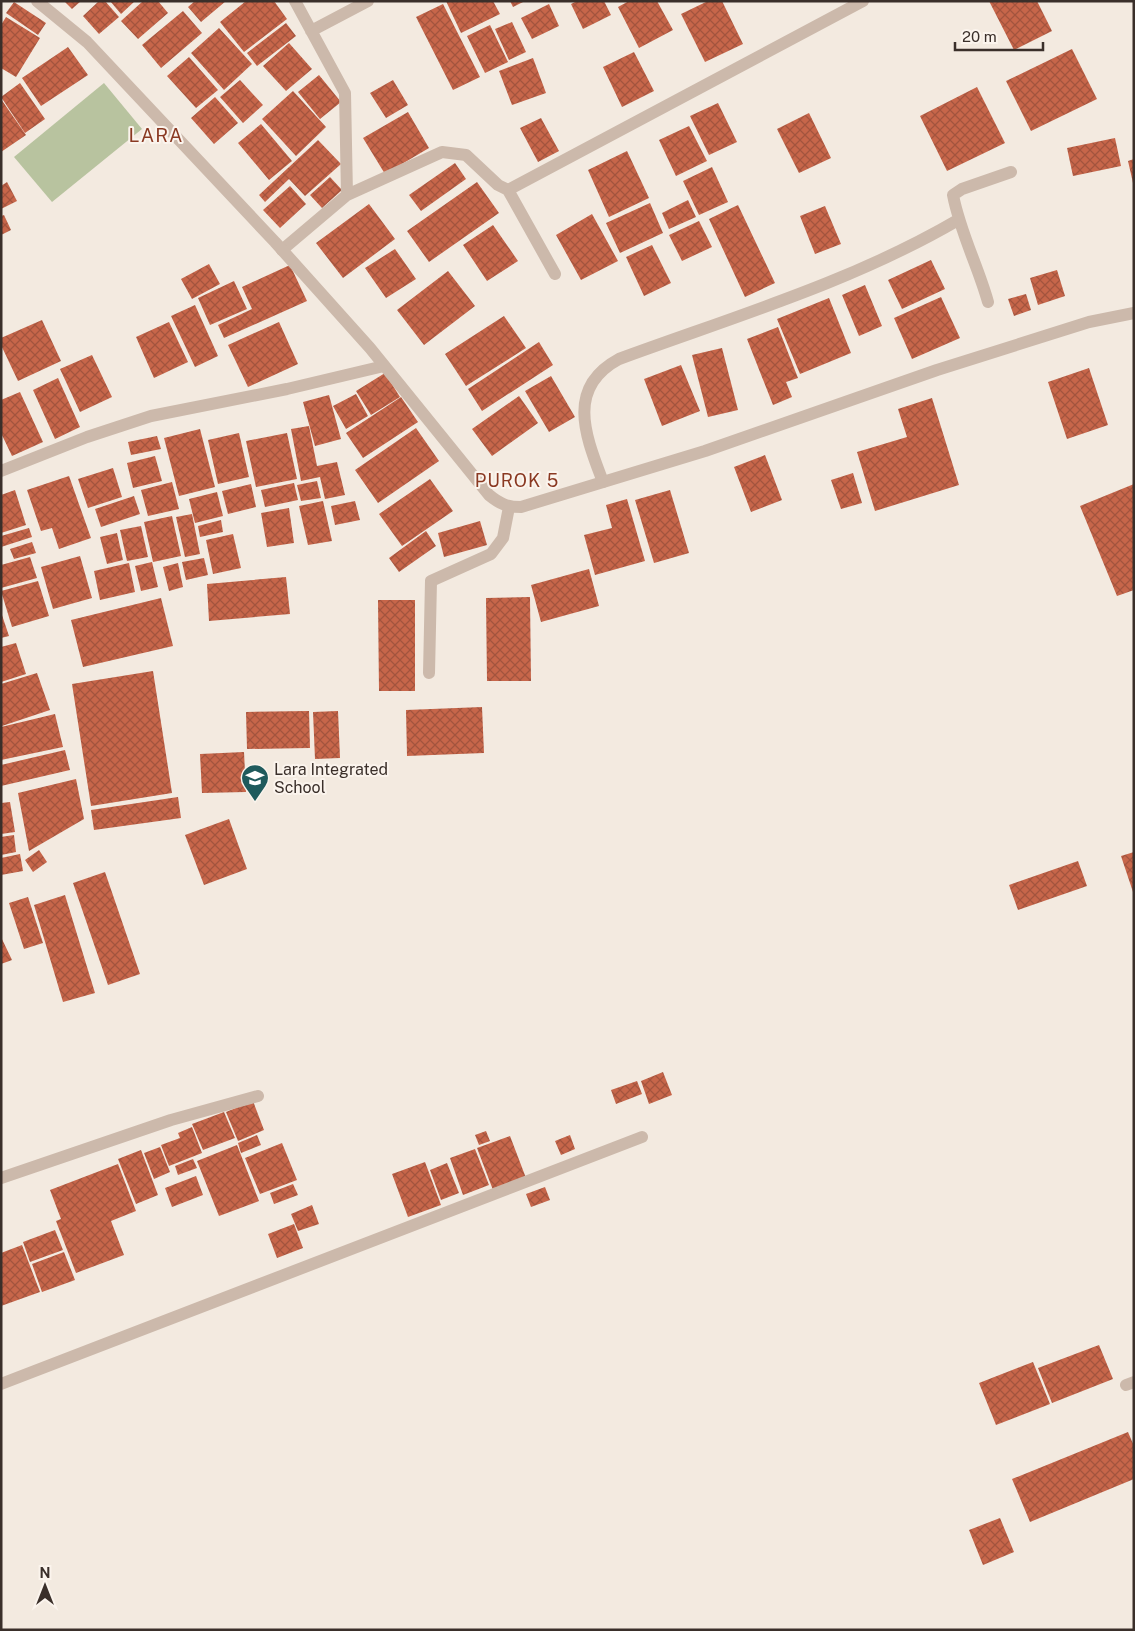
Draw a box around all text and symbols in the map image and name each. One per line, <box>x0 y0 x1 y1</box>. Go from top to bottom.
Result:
scale bar <box>955 20 1042 52</box>
text: 20 m <box>962 28 997 45</box>
district label: LARA <box>128 124 184 146</box>
district label: PUROK 5 <box>475 470 559 491</box>
place label: Lara Integrated School <box>274 760 388 797</box>
school or university icon: Lara Integrated School <box>240 763 270 802</box>
north arrow <box>20 1561 70 1611</box>
text: N <box>40 1565 50 1581</box>

